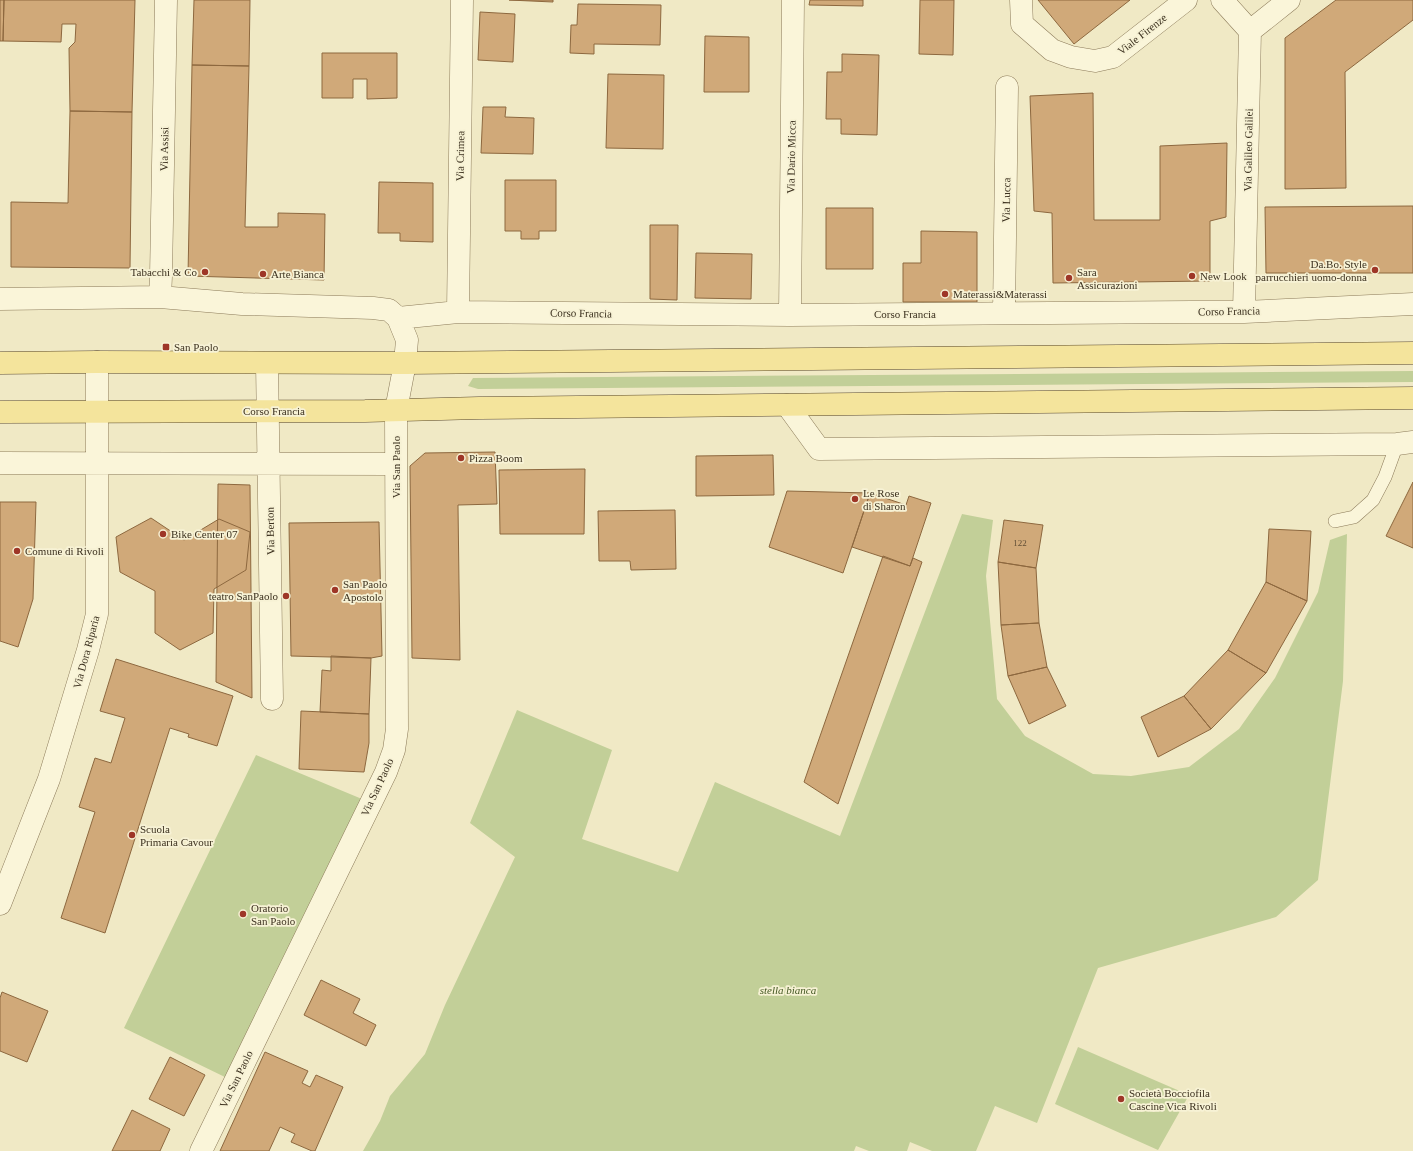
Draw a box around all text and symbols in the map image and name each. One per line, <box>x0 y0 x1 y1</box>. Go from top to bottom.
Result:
street label: Viale Firenze <box>1115 11 1169 57</box>
street label: Via Galileo Galilei <box>1241 108 1255 192</box>
street label: Via Dario Micca <box>784 120 798 194</box>
street label: Via Assisi <box>158 127 170 171</box>
street label: Via Crimea <box>454 131 466 181</box>
street label: Via Lucca <box>1000 177 1012 223</box>
place label: Da.Bo. Style parrucchieri uomo-donna <box>1256 258 1367 283</box>
marker: Da.Bo. Style parrucchieri uomo-donna <box>1370 265 1380 275</box>
place label: Tabacchi & Co <box>131 266 197 278</box>
place label: Sara Assicurazioni <box>1077 266 1137 291</box>
marker: Tabacchi & Co <box>200 267 210 277</box>
place label: Arte Bianca <box>271 268 324 280</box>
marker: Arte Bianca <box>258 269 268 279</box>
place label: New Look <box>1200 270 1247 282</box>
marker: New Look <box>1187 271 1197 281</box>
marker: Sara Assicurazioni <box>1064 273 1074 283</box>
place label: Materassi&Materassi <box>953 288 1047 300</box>
marker: Materassi&Materassi <box>940 289 950 299</box>
street label: Corso Francia <box>1198 304 1260 318</box>
street label: Corso Francia <box>550 306 612 320</box>
street label: Corso Francia <box>874 308 936 320</box>
place label: San Paolo <box>174 341 219 353</box>
marker: San Paolo <box>161 342 171 352</box>
street label: Corso Francia <box>243 405 305 417</box>
street label: Via San Paolo <box>390 435 402 498</box>
place label: Pizza Boom <box>469 452 523 464</box>
marker: Pizza Boom <box>456 453 466 463</box>
place label: Le Rose di Sharon <box>863 487 906 512</box>
marker: Le Rose di Sharon <box>850 494 860 504</box>
street label: Via Berton <box>264 506 276 555</box>
place label: Bike Center 07 <box>171 528 238 540</box>
marker: Bike Center 07 <box>158 529 168 539</box>
house number: 122 <box>1013 538 1027 548</box>
place label: Comune di Rivoli <box>25 545 104 557</box>
marker: Comune di Rivoli <box>12 546 22 556</box>
place label: San Paolo Apostolo <box>343 578 388 603</box>
marker: San Paolo Apostolo <box>330 585 340 595</box>
place label: teatro SanPaolo <box>209 590 278 602</box>
marker: teatro SanPaolo <box>281 591 291 601</box>
street label: Via Dora Riparia <box>70 614 102 690</box>
street label: Via San Paolo <box>358 756 396 818</box>
place label: Scuola Primaria Cavour <box>140 823 213 848</box>
marker: Scuola Primaria Cavour <box>127 830 137 840</box>
place label: Oratorio San Paolo <box>251 902 296 927</box>
marker: Oratorio San Paolo <box>238 909 248 919</box>
park label: stella bianca <box>760 984 817 996</box>
street label: Via San Paolo <box>217 1048 255 1110</box>
place label: Società Bocciofila Cascine Vica Rivoli <box>1129 1087 1217 1112</box>
marker: Società Bocciofila Cascine Vica Rivoli <box>1116 1094 1126 1104</box>

